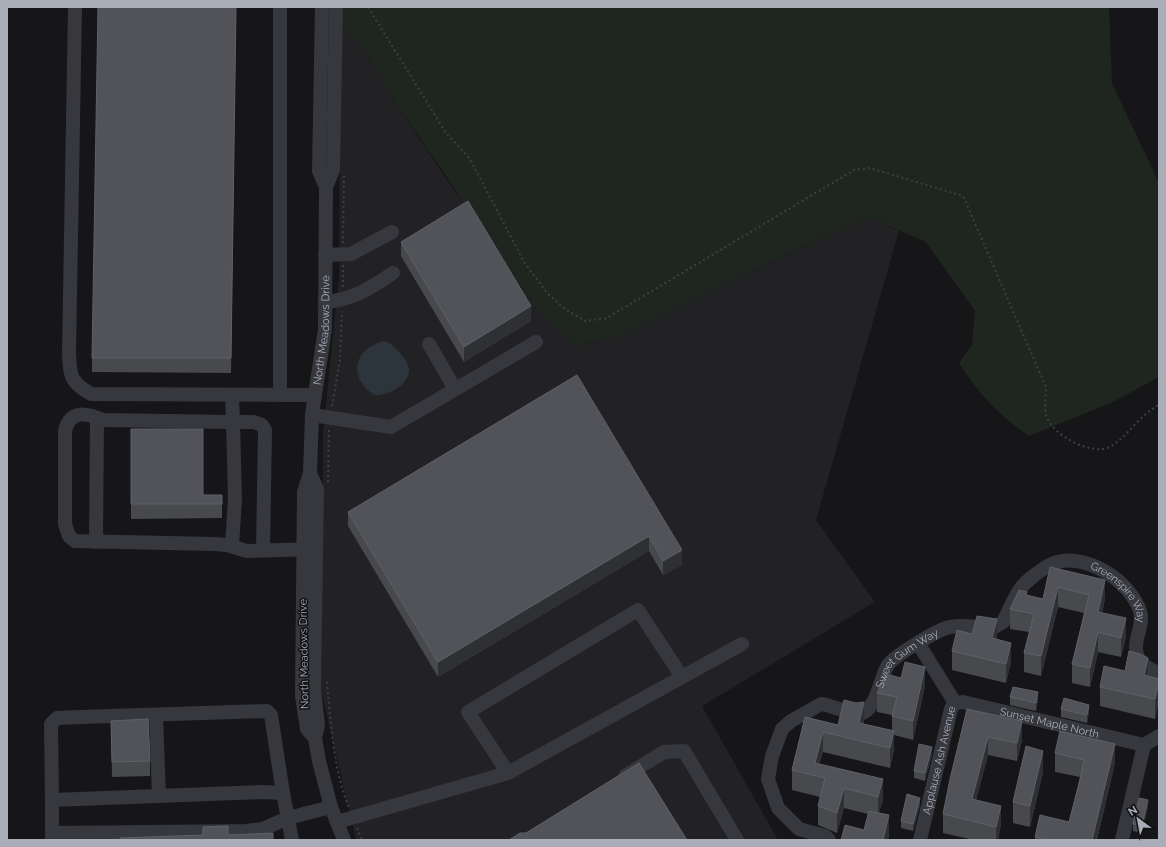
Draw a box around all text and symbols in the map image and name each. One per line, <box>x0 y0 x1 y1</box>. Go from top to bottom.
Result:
street label: North Meadows Drive <box>310 275 332 386</box>
street label: Greenspire Way <box>1089 559 1148 623</box>
street label: North Meadows Drive <box>297 598 311 709</box>
street label: Sweet Gum Way <box>873 626 941 690</box>
street label: Applause Ash Avenue <box>920 704 958 816</box>
street label: Sunset Maple North <box>999 705 1100 741</box>
north arrow <box>1118 799 1158 839</box>
text: N <box>1126 803 1140 819</box>

